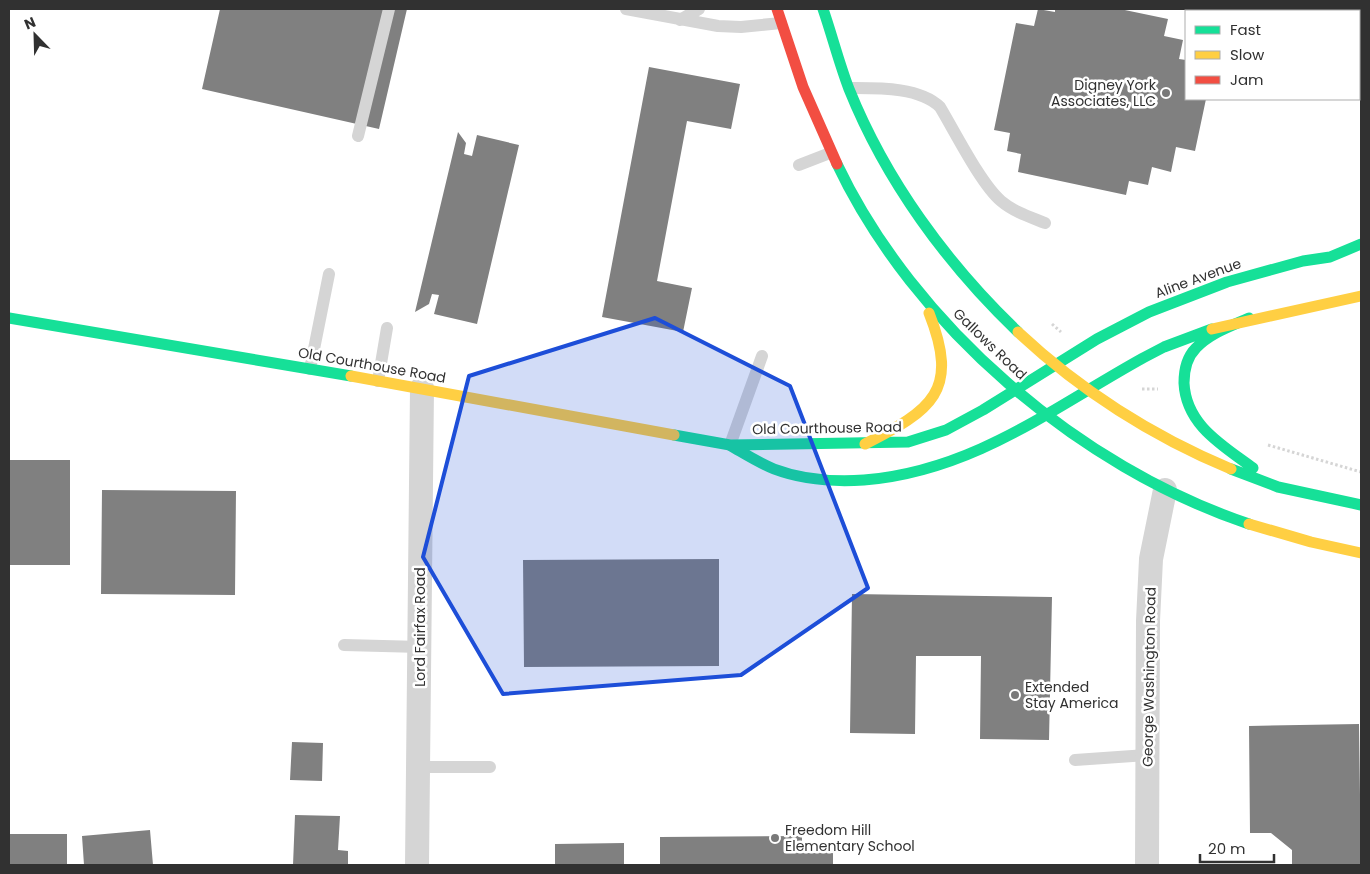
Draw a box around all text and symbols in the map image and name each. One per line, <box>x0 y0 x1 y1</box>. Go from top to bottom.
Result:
north arrow <box>10 10 60 60</box>
legend <box>1185 10 1360 100</box>
text: N <box>21 12 39 34</box>
text: Fast <box>1230 19 1261 40</box>
text: Slow <box>1230 44 1265 65</box>
text: Jam <box>1230 69 1264 90</box>
place label: Digney York Associates, LLC <box>1051 75 1157 111</box>
marker: Digney York Associates, LLC <box>1160 87 1172 99</box>
street label: Aline Avenue <box>1152 253 1244 303</box>
street label: Gallows Road <box>949 304 1031 384</box>
street label: Old Courthouse Road <box>297 342 447 388</box>
street label: Old Courthouse Road <box>752 417 902 439</box>
street label: Lord Fairfax Road <box>410 567 430 687</box>
street label: George Washington Road <box>1137 587 1161 767</box>
place label: Extended Stay America <box>1025 677 1119 713</box>
marker: Extended Stay America <box>1009 689 1021 701</box>
place label: Freedom Hill Elementary School <box>785 820 915 856</box>
marker: Freedom Hill Elementary School <box>769 832 781 844</box>
scale bar <box>1200 832 1274 864</box>
text: 20 m <box>1208 838 1246 859</box>

